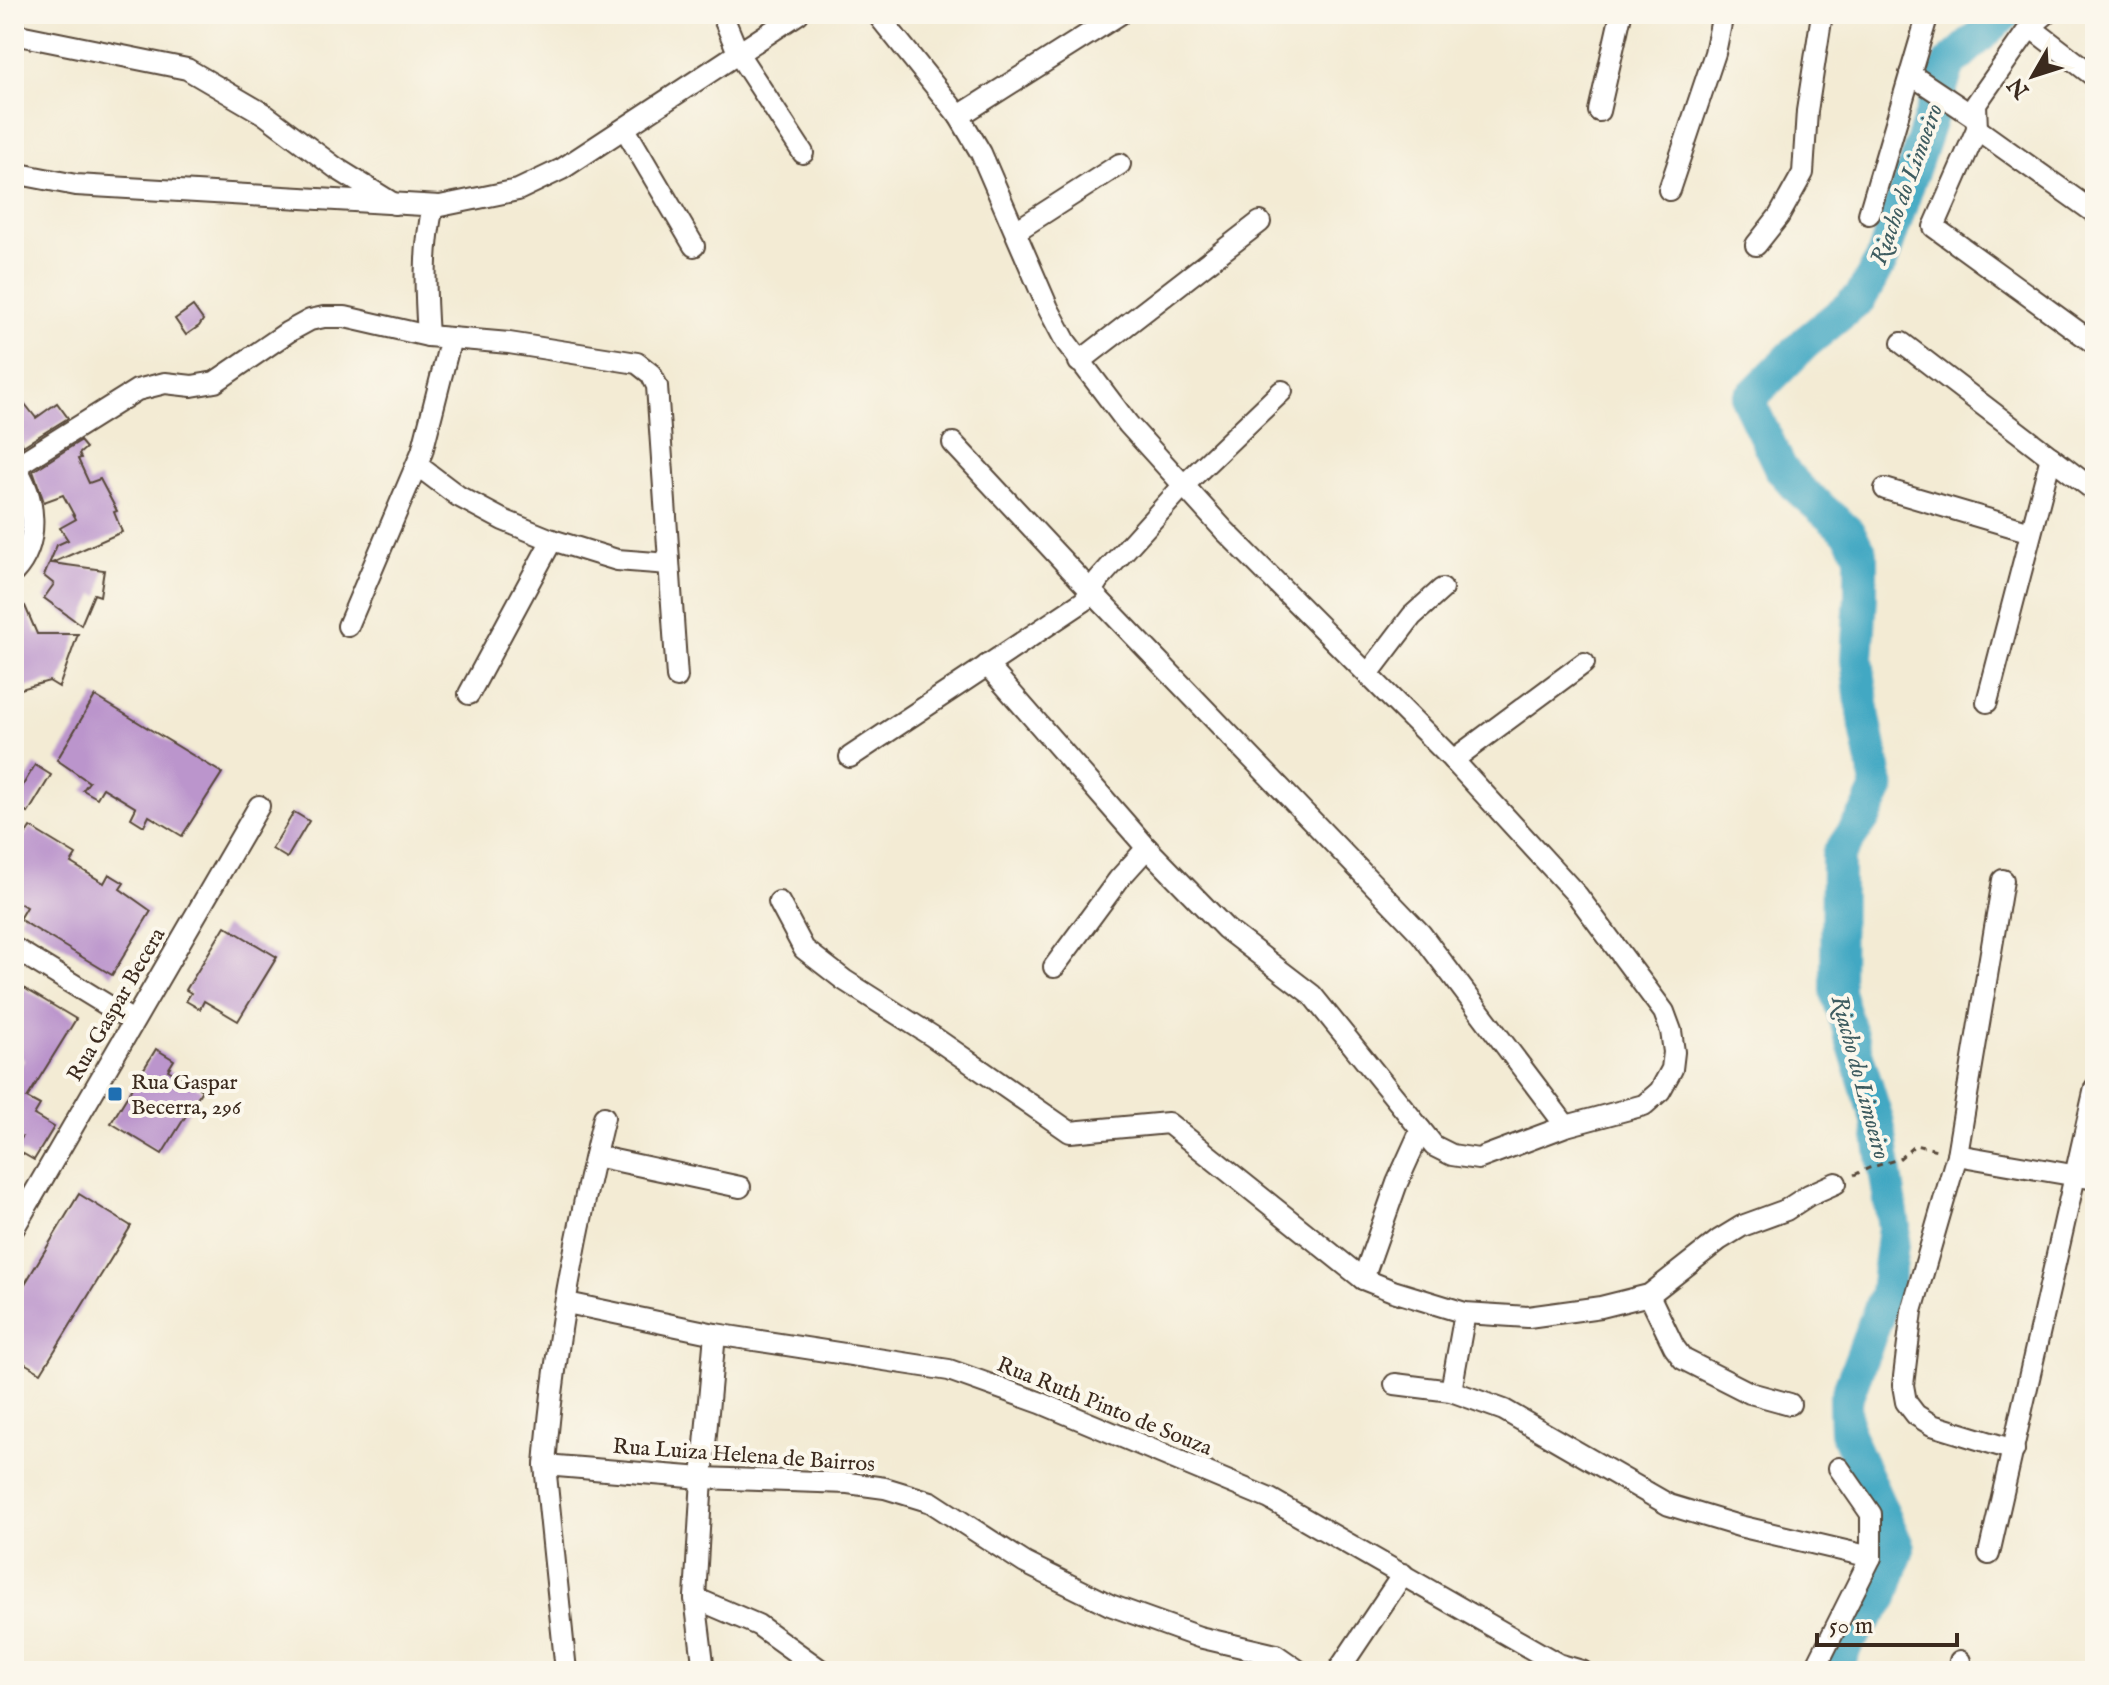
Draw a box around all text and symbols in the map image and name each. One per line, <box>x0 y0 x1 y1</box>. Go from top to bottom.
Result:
north arrow <box>1993 36 2073 116</box>
text: N <box>2002 71 2037 104</box>
water label: Riacho do Limoeiro <box>1864 100 1951 269</box>
street label: Rua Gaspar Becera <box>61 923 172 1087</box>
water label: Riacho do Limoeiro <box>1823 992 1896 1163</box>
place label: Rua Gaspar Becerra, 296 <box>131 1069 242 1122</box>
marker: Rua Gaspar Becerra, 296 <box>106 1085 124 1103</box>
street label: Rua Ruth Pinto de Souza <box>993 1351 1216 1463</box>
street label: Rua Luiza Helena de Bairros <box>612 1433 876 1479</box>
scale bar <box>1817 1597 1957 1647</box>
text: 50 m <box>1829 1611 1873 1642</box>

